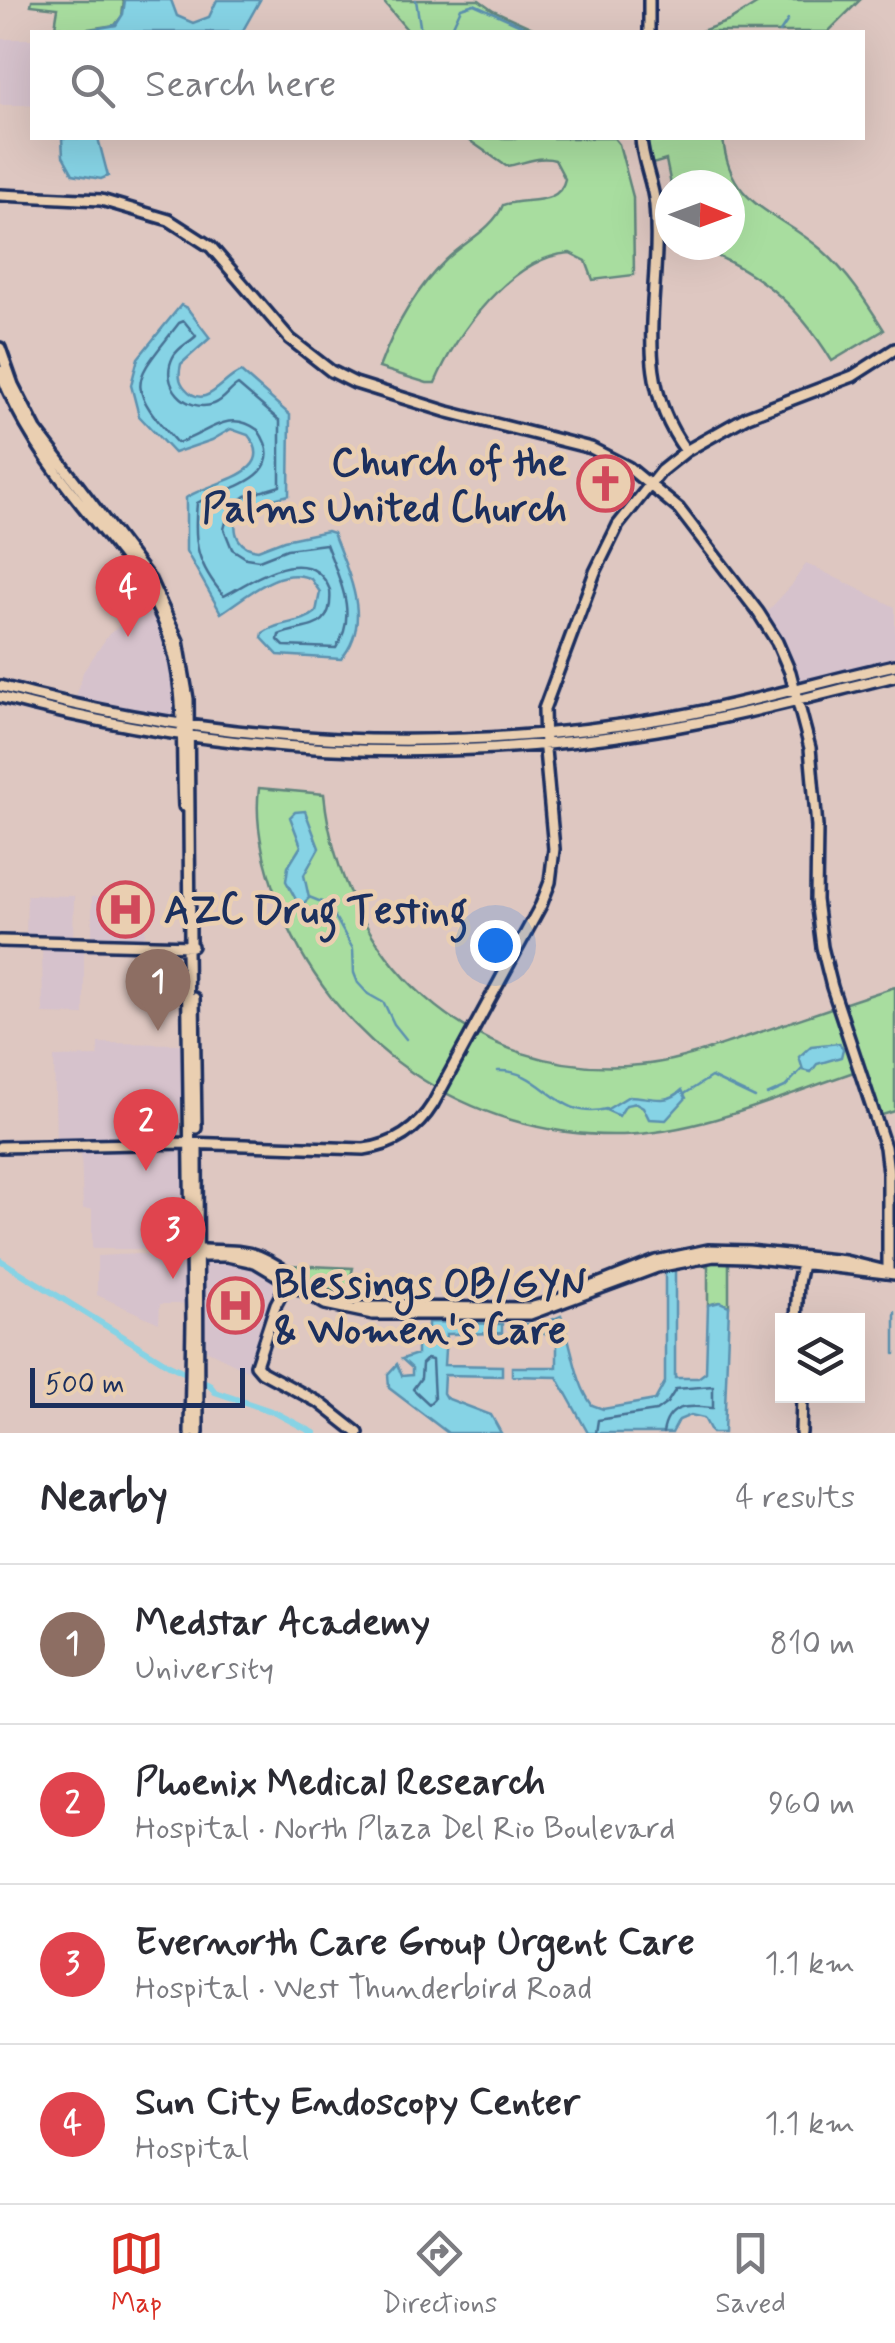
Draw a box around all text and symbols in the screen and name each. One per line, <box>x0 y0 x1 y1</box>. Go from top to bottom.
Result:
search box <box>30 30 865 140</box>
icon: search <box>65 58 120 113</box>
text: Search here <box>145 61 336 110</box>
north arrow <box>655 170 745 260</box>
place label: Church of the Palms United Church <box>202 438 567 536</box>
church icon: Church of the Palms United Church <box>576 454 636 514</box>
pin: 4 <box>96 554 160 637</box>
hospital icon: AZC Drug Testing <box>95 879 155 939</box>
place label: AZC Drug Testing <box>164 886 468 943</box>
your location <box>470 920 521 971</box>
pin: 1 <box>126 948 190 1031</box>
pin: 2 <box>114 1088 178 1171</box>
pin: 3 <box>140 1196 206 1279</box>
place label: Blessings OB/GYN & Women's Care <box>274 1260 586 1358</box>
hospital icon: Blessings OB/GYN & Women's Care <box>205 1276 265 1336</box>
map controls <box>775 1313 865 1403</box>
button: layers <box>775 1313 865 1403</box>
scale bar <box>30 1363 245 1408</box>
text: 500 m <box>45 1367 125 1404</box>
text: Nearby <box>40 1471 168 1526</box>
text: 4 results <box>735 1477 855 1519</box>
text: Medstar Academy <box>135 1599 430 1648</box>
text: 1 <box>65 1623 80 1665</box>
text: 810 m <box>770 1623 855 1665</box>
text: University <box>135 1648 274 1690</box>
text: Phoenix Medical Research <box>135 1759 546 1808</box>
text: 2 <box>65 1783 80 1825</box>
text: 960 m <box>768 1783 855 1825</box>
text: Hospital · North Plaza Del Rio Boulevard <box>135 1808 675 1850</box>
text: Evernorth Care Group Urgent Care <box>135 1919 695 1968</box>
text: 3 <box>65 1943 80 1985</box>
text: 1.1 km <box>764 1943 855 1985</box>
text: Hospital · West Thunderbird Road <box>135 1968 592 2010</box>
text: Sun City Endoscopy Center <box>135 2079 580 2128</box>
text: 4 <box>63 2103 82 2145</box>
text: 1.1 km <box>764 2103 855 2145</box>
text: Hospital <box>135 2128 249 2170</box>
tab: Map <box>109 2226 164 2323</box>
tab: Directions <box>382 2226 497 2323</box>
tab: Saved <box>715 2226 786 2323</box>

